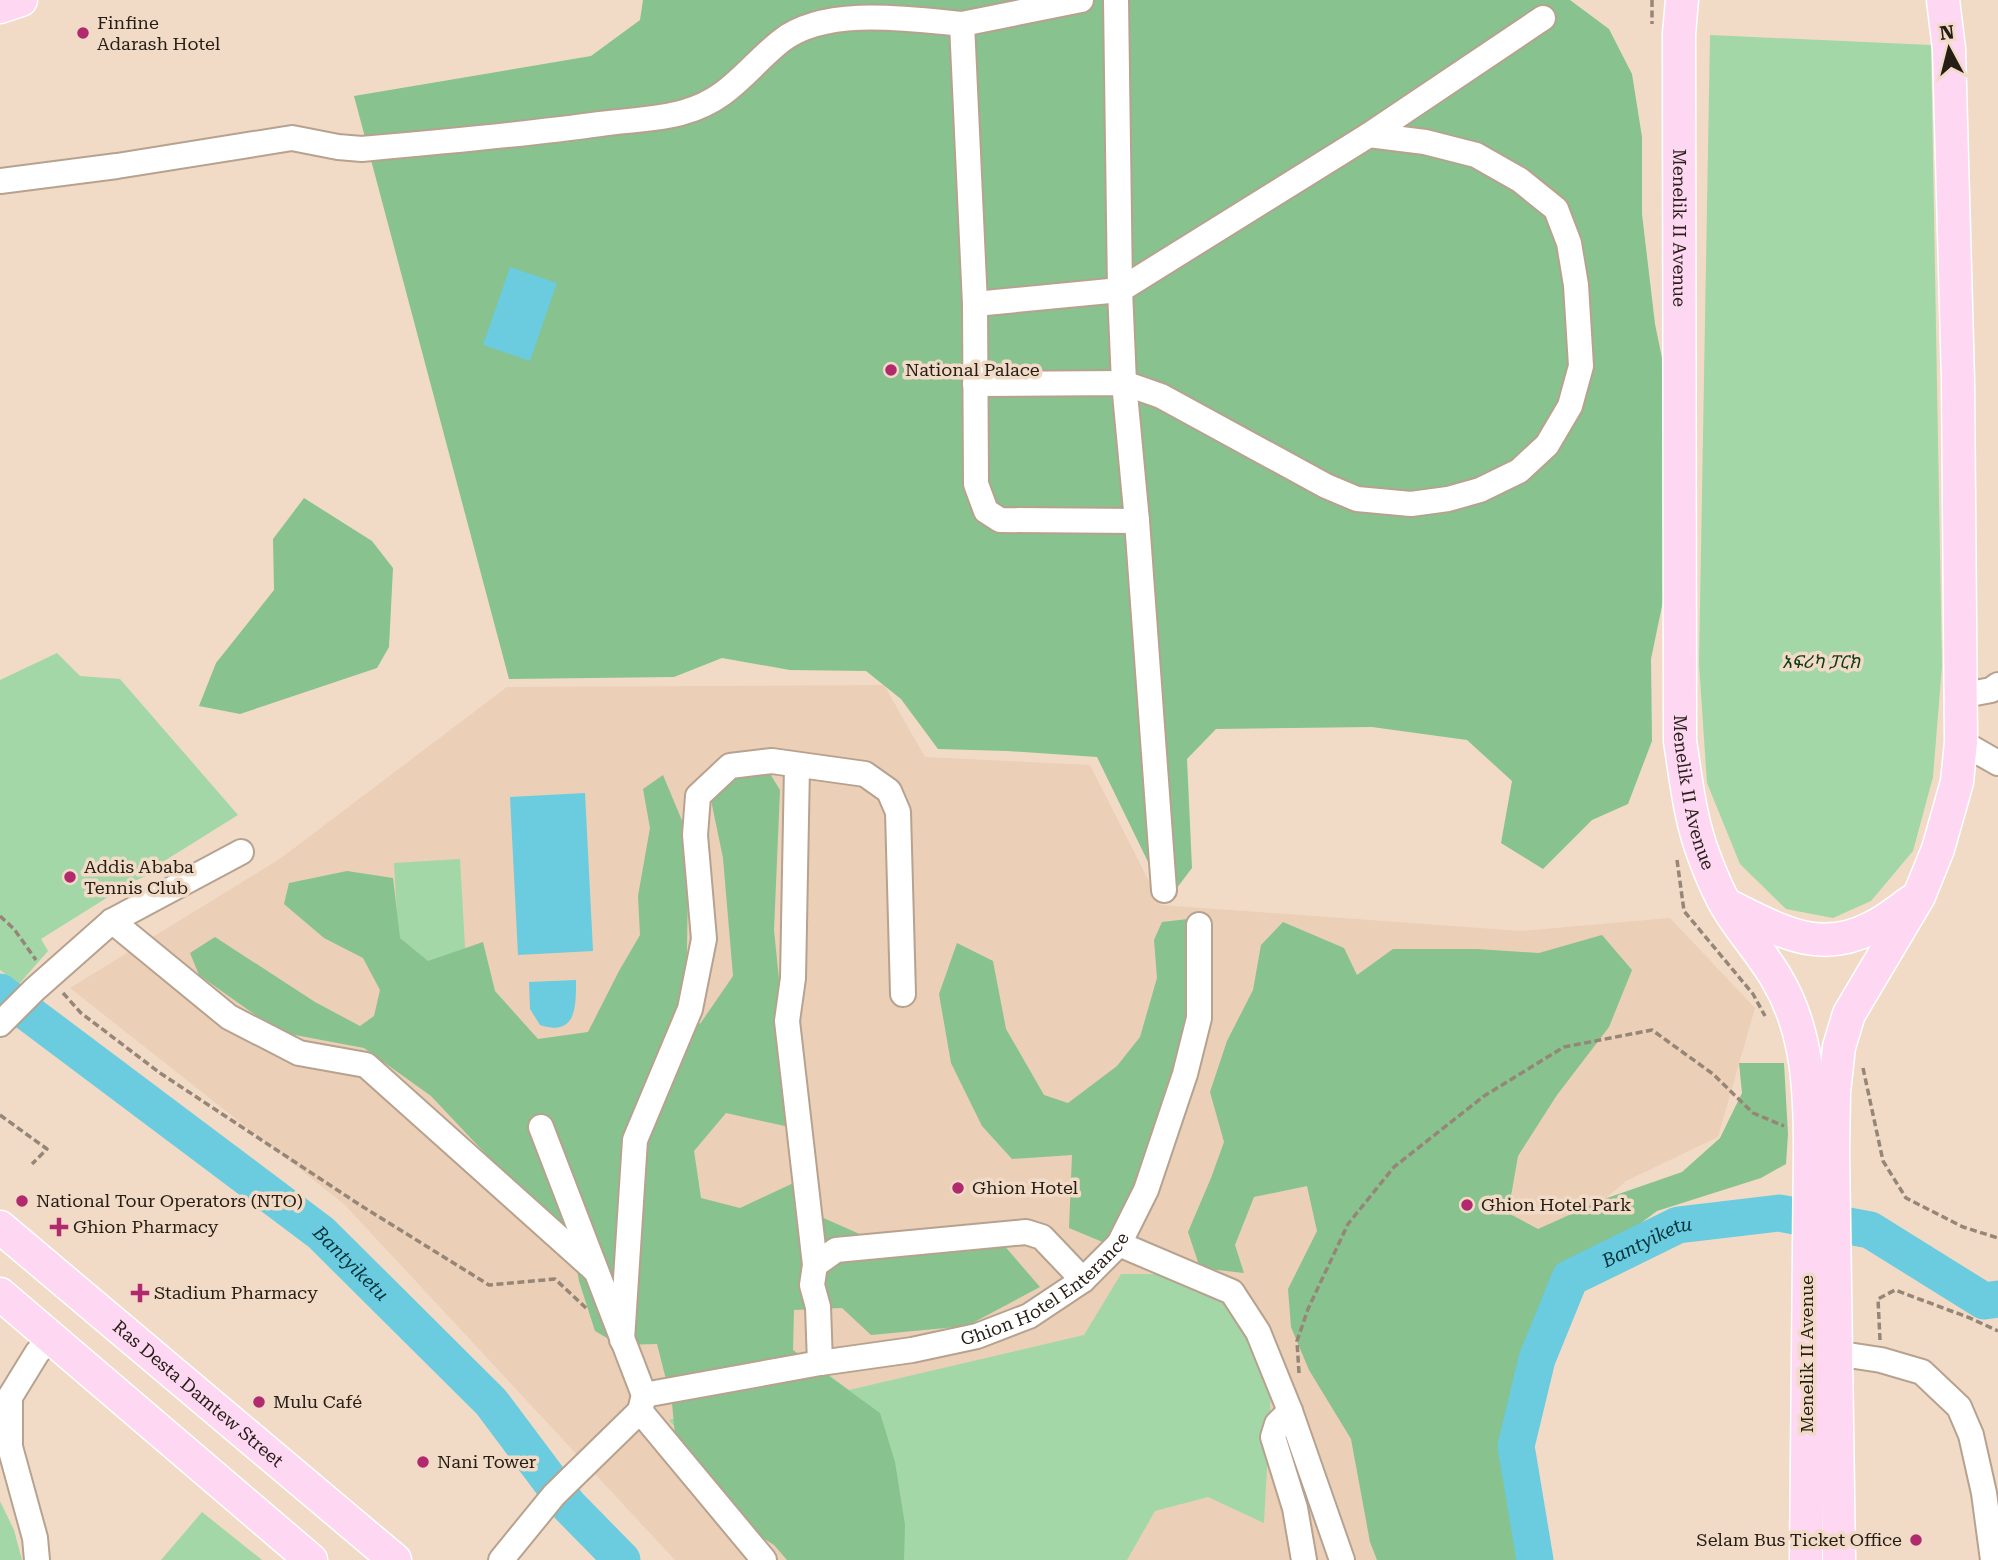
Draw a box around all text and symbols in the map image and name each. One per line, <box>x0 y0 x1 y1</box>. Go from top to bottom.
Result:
place label: Finfine Adarash Hotel <box>97 12 221 54</box>
north arrow <box>1914 14 1984 84</box>
text: N <box>1938 20 1956 45</box>
marker: Finfine Adarash Hotel <box>75 25 91 41</box>
street label: Menelik II Avenue <box>1669 149 1690 307</box>
place label: National Palace <box>905 359 1040 380</box>
marker: National Palace <box>883 362 899 378</box>
park label: አፍሪካ ፓርክ <box>1782 651 1862 672</box>
street label: Menelik II Avenue <box>1670 715 1719 873</box>
place label: Addis Ababa Tennis Club <box>84 856 194 898</box>
marker: Addis Ababa Tennis Club <box>62 869 78 885</box>
place label: Ghion Hotel <box>972 1177 1079 1198</box>
marker: Ghion Hotel <box>950 1180 966 1196</box>
place label: National Tour Operators (NTO) <box>36 1190 303 1211</box>
marker: National Tour Operators (NTO) <box>14 1193 30 1209</box>
place label: Ghion Hotel Park <box>1481 1194 1631 1215</box>
marker: Ghion Hotel Park <box>1459 1197 1475 1213</box>
water label: Bantyiketu <box>1597 1212 1693 1273</box>
place label: Ghion Pharmacy <box>73 1216 219 1237</box>
marker: Ghion Pharmacy <box>51 1219 67 1235</box>
water label: Bantyiketu <box>308 1220 394 1306</box>
street label: Ghion Hotel Enterance <box>959 1229 1133 1349</box>
street label: Menelik II Avenue <box>1796 1275 1817 1433</box>
place label: Stadium Pharmacy <box>154 1282 318 1303</box>
marker: Stadium Pharmacy <box>132 1285 148 1301</box>
street label: Ras Desta Damtew Street <box>109 1316 288 1471</box>
place label: Mulu Café <box>273 1391 362 1412</box>
marker: Mulu Café <box>251 1394 267 1410</box>
place label: Nani Tower <box>437 1451 536 1472</box>
marker: Nani Tower <box>415 1454 431 1470</box>
place label: Selam Bus Ticket Office <box>1696 1529 1902 1550</box>
marker: Selam Bus Ticket Office <box>1908 1532 1924 1548</box>

